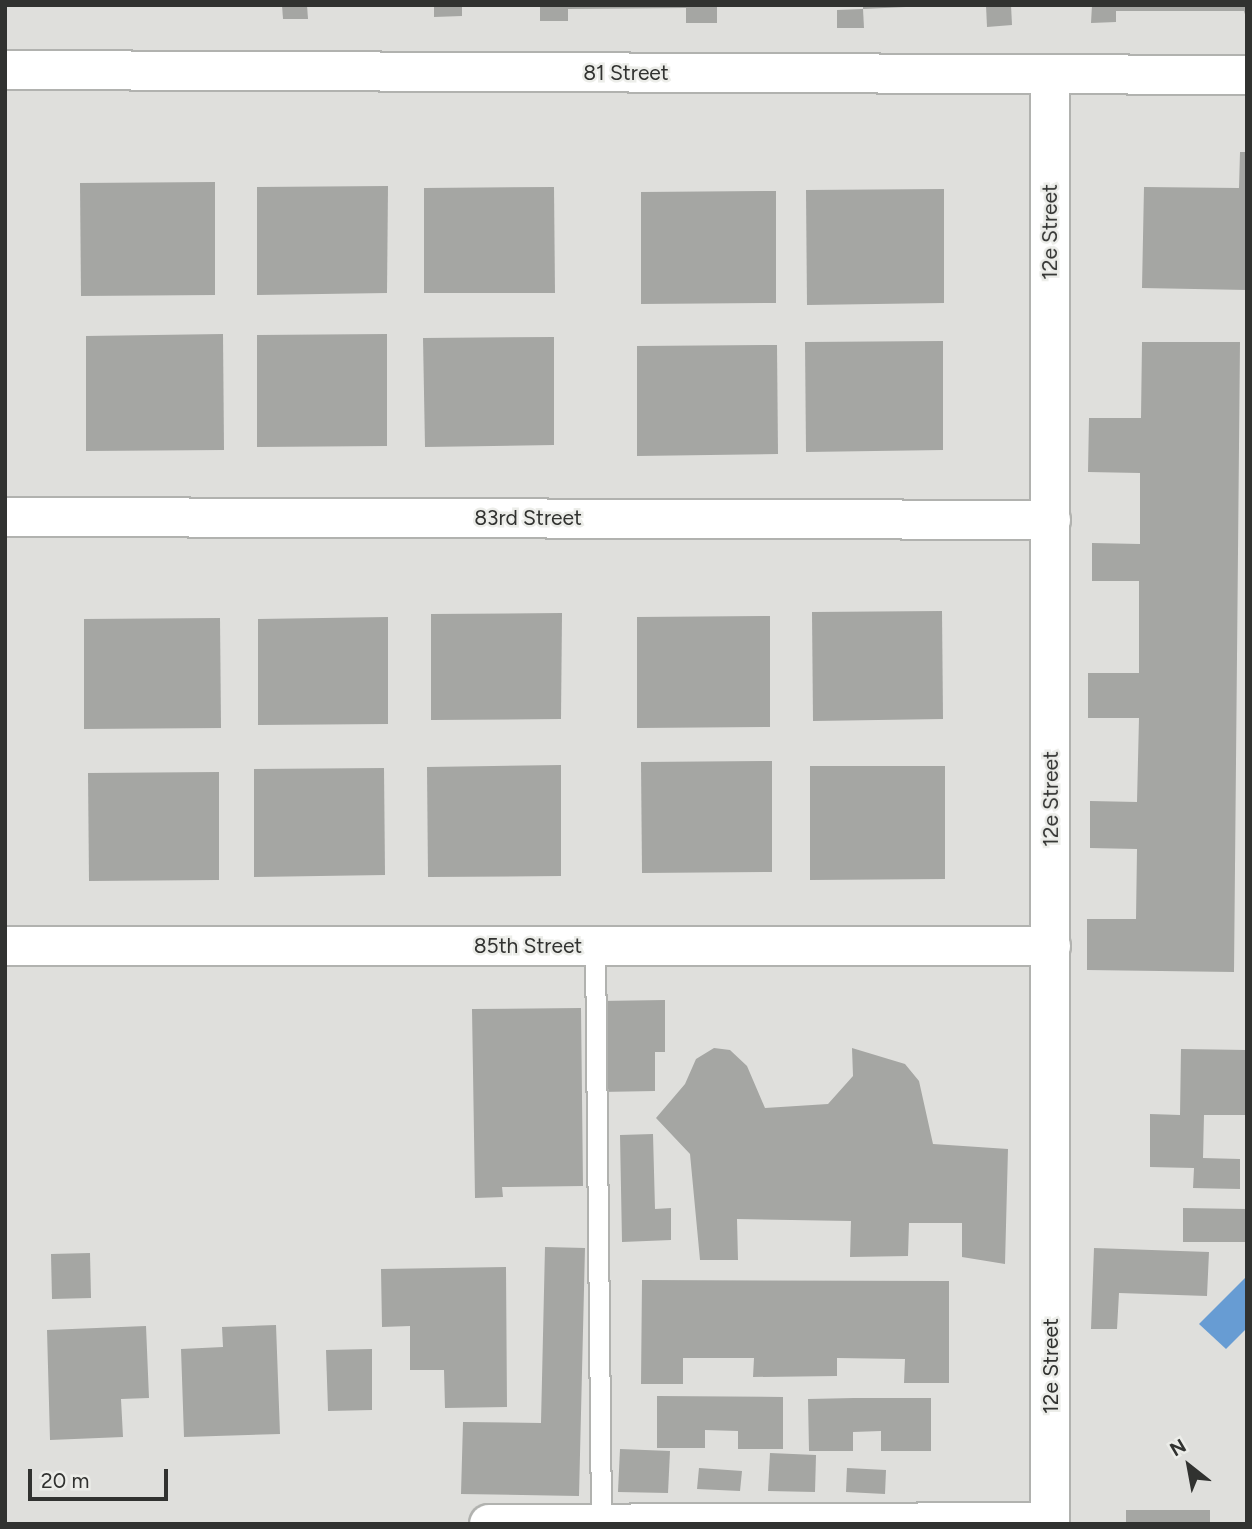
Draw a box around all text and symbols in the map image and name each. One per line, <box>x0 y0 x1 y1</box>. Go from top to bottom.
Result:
street label: 81 Street <box>583 60 669 86</box>
street label: 12e Street <box>1037 184 1063 280</box>
street label: 83rd Street <box>474 505 582 531</box>
street label: 12e Street <box>1038 751 1064 847</box>
street label: 85th Street <box>474 933 582 959</box>
street label: 12e Street <box>1038 1318 1064 1414</box>
north arrow <box>1154 1431 1224 1501</box>
text: N <box>1166 1434 1190 1461</box>
scale bar <box>32 1456 172 1500</box>
text: 20 m <box>41 1468 89 1493</box>

